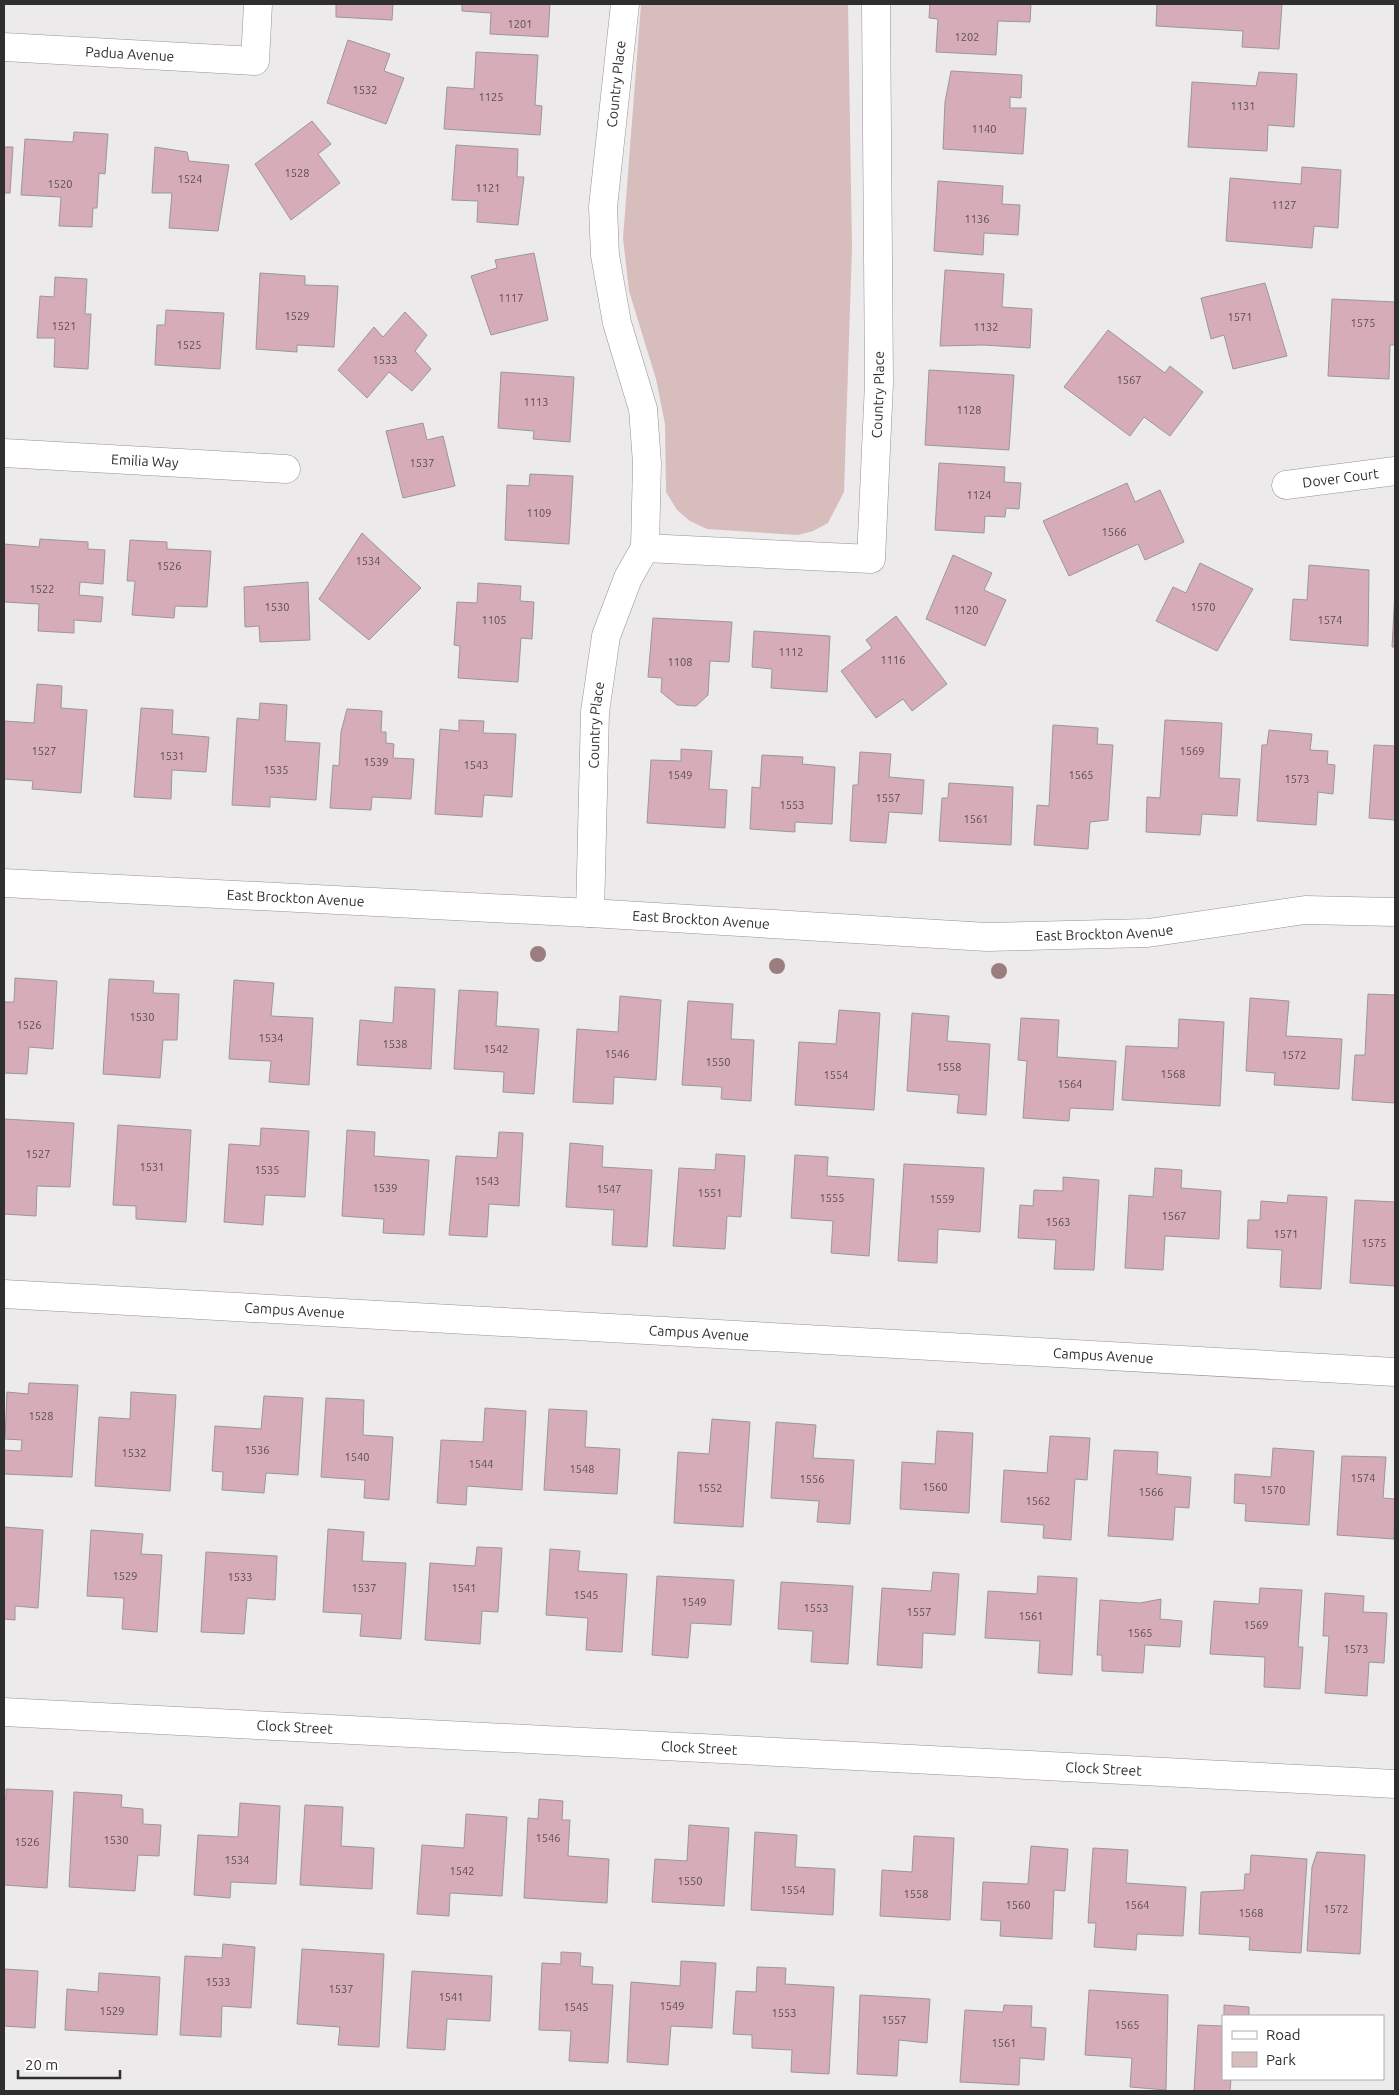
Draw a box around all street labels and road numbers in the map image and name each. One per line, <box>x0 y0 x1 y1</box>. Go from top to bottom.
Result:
street label: Country Place <box>603 40 629 128</box>
street label: Padua Avenue <box>85 44 175 64</box>
street label: Country Place <box>868 351 887 439</box>
street label: Emilia Way <box>111 451 179 471</box>
street label: Dover Court <box>1301 465 1380 491</box>
street label: Country Place <box>586 681 607 769</box>
street label: East Brockton Avenue <box>226 886 365 909</box>
street label: East Brockton Avenue <box>632 908 770 932</box>
street label: East Brockton Avenue <box>1035 921 1174 944</box>
street label: Campus Avenue <box>244 1299 345 1321</box>
street label: Campus Avenue <box>648 1322 750 1344</box>
street label: Campus Avenue <box>1053 1345 1154 1366</box>
street label: Clock Street <box>256 1717 334 1737</box>
street label: Clock Street <box>660 1738 738 1758</box>
street label: Clock Street <box>1065 1759 1143 1779</box>

